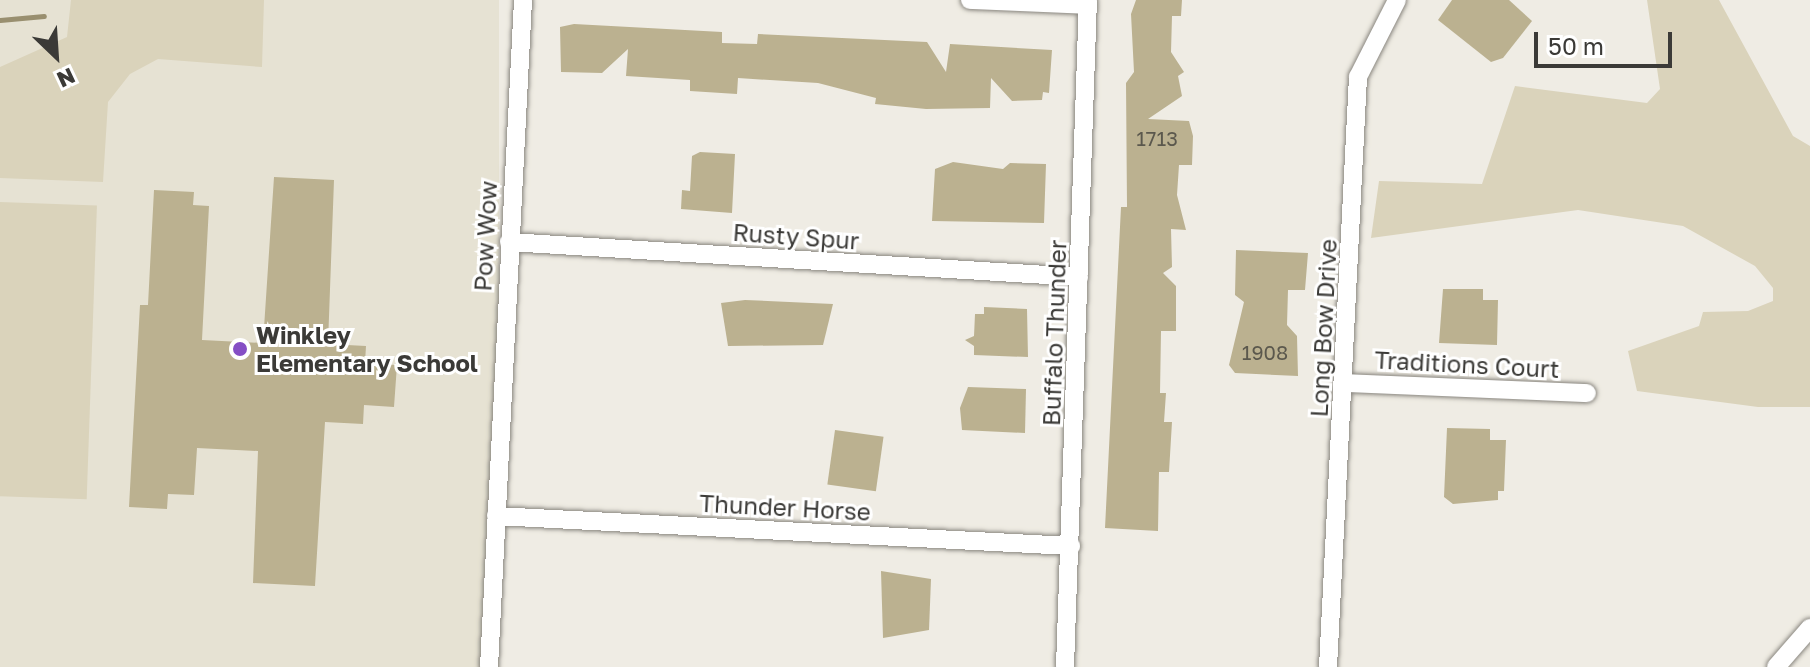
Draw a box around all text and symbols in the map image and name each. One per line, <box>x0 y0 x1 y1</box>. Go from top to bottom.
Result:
north arrow <box>16 16 96 96</box>
scale bar <box>1538 16 1676 66</box>
text: 50 m <box>1548 31 1604 60</box>
text: N <box>53 62 80 94</box>
house number: 1713 <box>1136 126 1178 150</box>
street label: Pow Wow <box>468 180 502 292</box>
street label: Rusty Spur <box>732 217 860 255</box>
street label: Long Bow Drive <box>1304 238 1342 418</box>
street label: Buffalo Thunder <box>1036 239 1072 427</box>
place label: Winkley Elementary School <box>256 321 478 377</box>
marker: Winkley Elementary School <box>231 340 249 358</box>
house number: 1908 <box>1242 340 1288 364</box>
street label: Traditions Court <box>1374 345 1560 383</box>
street label: Thunder Horse <box>699 488 871 526</box>

